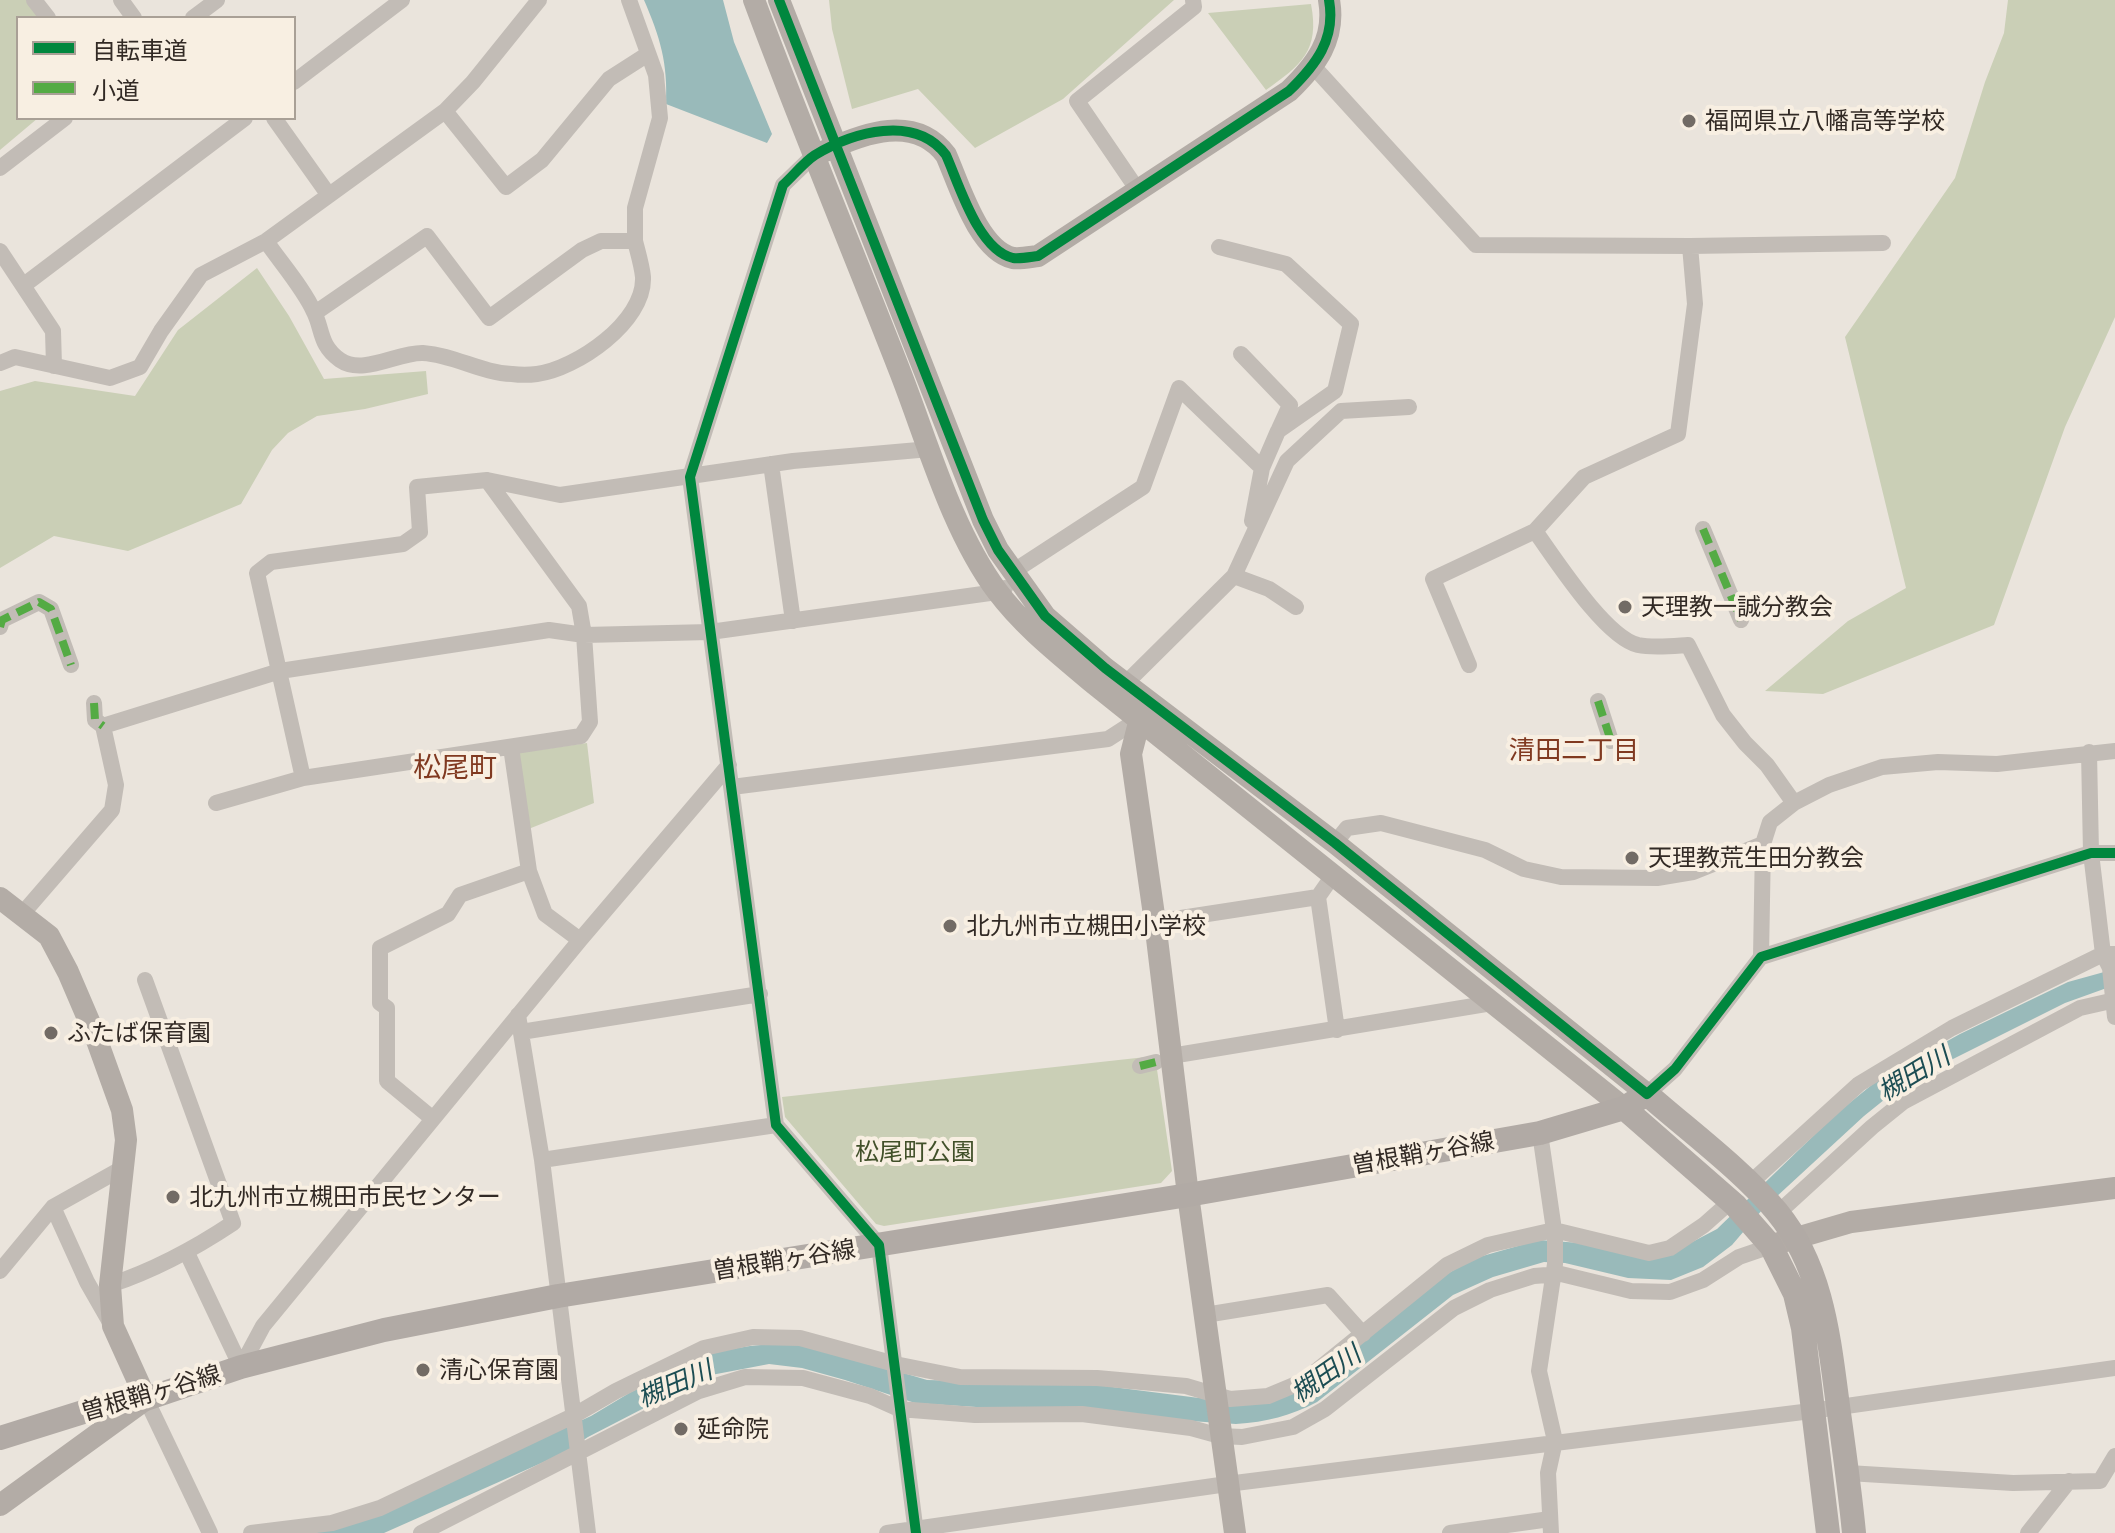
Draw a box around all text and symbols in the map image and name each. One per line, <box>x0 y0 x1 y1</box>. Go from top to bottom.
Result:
legend <box>16 16 296 120</box>
text: 自転車道 <box>92 37 188 64</box>
text: 小道 <box>92 77 140 104</box>
place label: 福岡県立八幡高等学校 <box>1705 107 1945 135</box>
marker: 福岡県立八幡高等学校 <box>1680 112 1698 130</box>
place label: 天理教一誠分教会 <box>1641 593 1833 621</box>
marker: 天理教一誠分教会 <box>1616 598 1634 616</box>
district label: 清田二丁目 <box>1509 734 1639 766</box>
district label: 松尾町 <box>413 751 497 785</box>
place label: 天理教荒生田分教会 <box>1648 844 1864 872</box>
marker: 天理教荒生田分教会 <box>1623 849 1641 867</box>
place label: 北九州市立槻田小学校 <box>966 912 1206 940</box>
marker: 北九州市立槻田小学校 <box>941 917 959 935</box>
place label: ふたば保育園 <box>67 1019 211 1047</box>
marker: ふたば保育園 <box>42 1024 60 1042</box>
water label: 槻田川 <box>1873 1041 1955 1107</box>
street label: 曽根鞘ヶ谷線 <box>1350 1126 1496 1180</box>
park label: 松尾町公園 <box>855 1138 975 1166</box>
place label: 北九州市立槻田市民センター <box>189 1183 501 1211</box>
marker: 北九州市立槻田市民センター <box>164 1188 182 1206</box>
street label: 曽根鞘ヶ谷線 <box>711 1235 857 1285</box>
water label: 槻田川 <box>1285 1339 1367 1409</box>
water label: 槻田川 <box>633 1354 717 1414</box>
place label: 清心保育園 <box>439 1356 559 1384</box>
street label: 曽根鞘ヶ谷線 <box>78 1359 224 1427</box>
marker: 清心保育園 <box>414 1361 432 1379</box>
place label: 延命院 <box>697 1415 769 1443</box>
marker: 延命院 <box>672 1420 690 1438</box>

